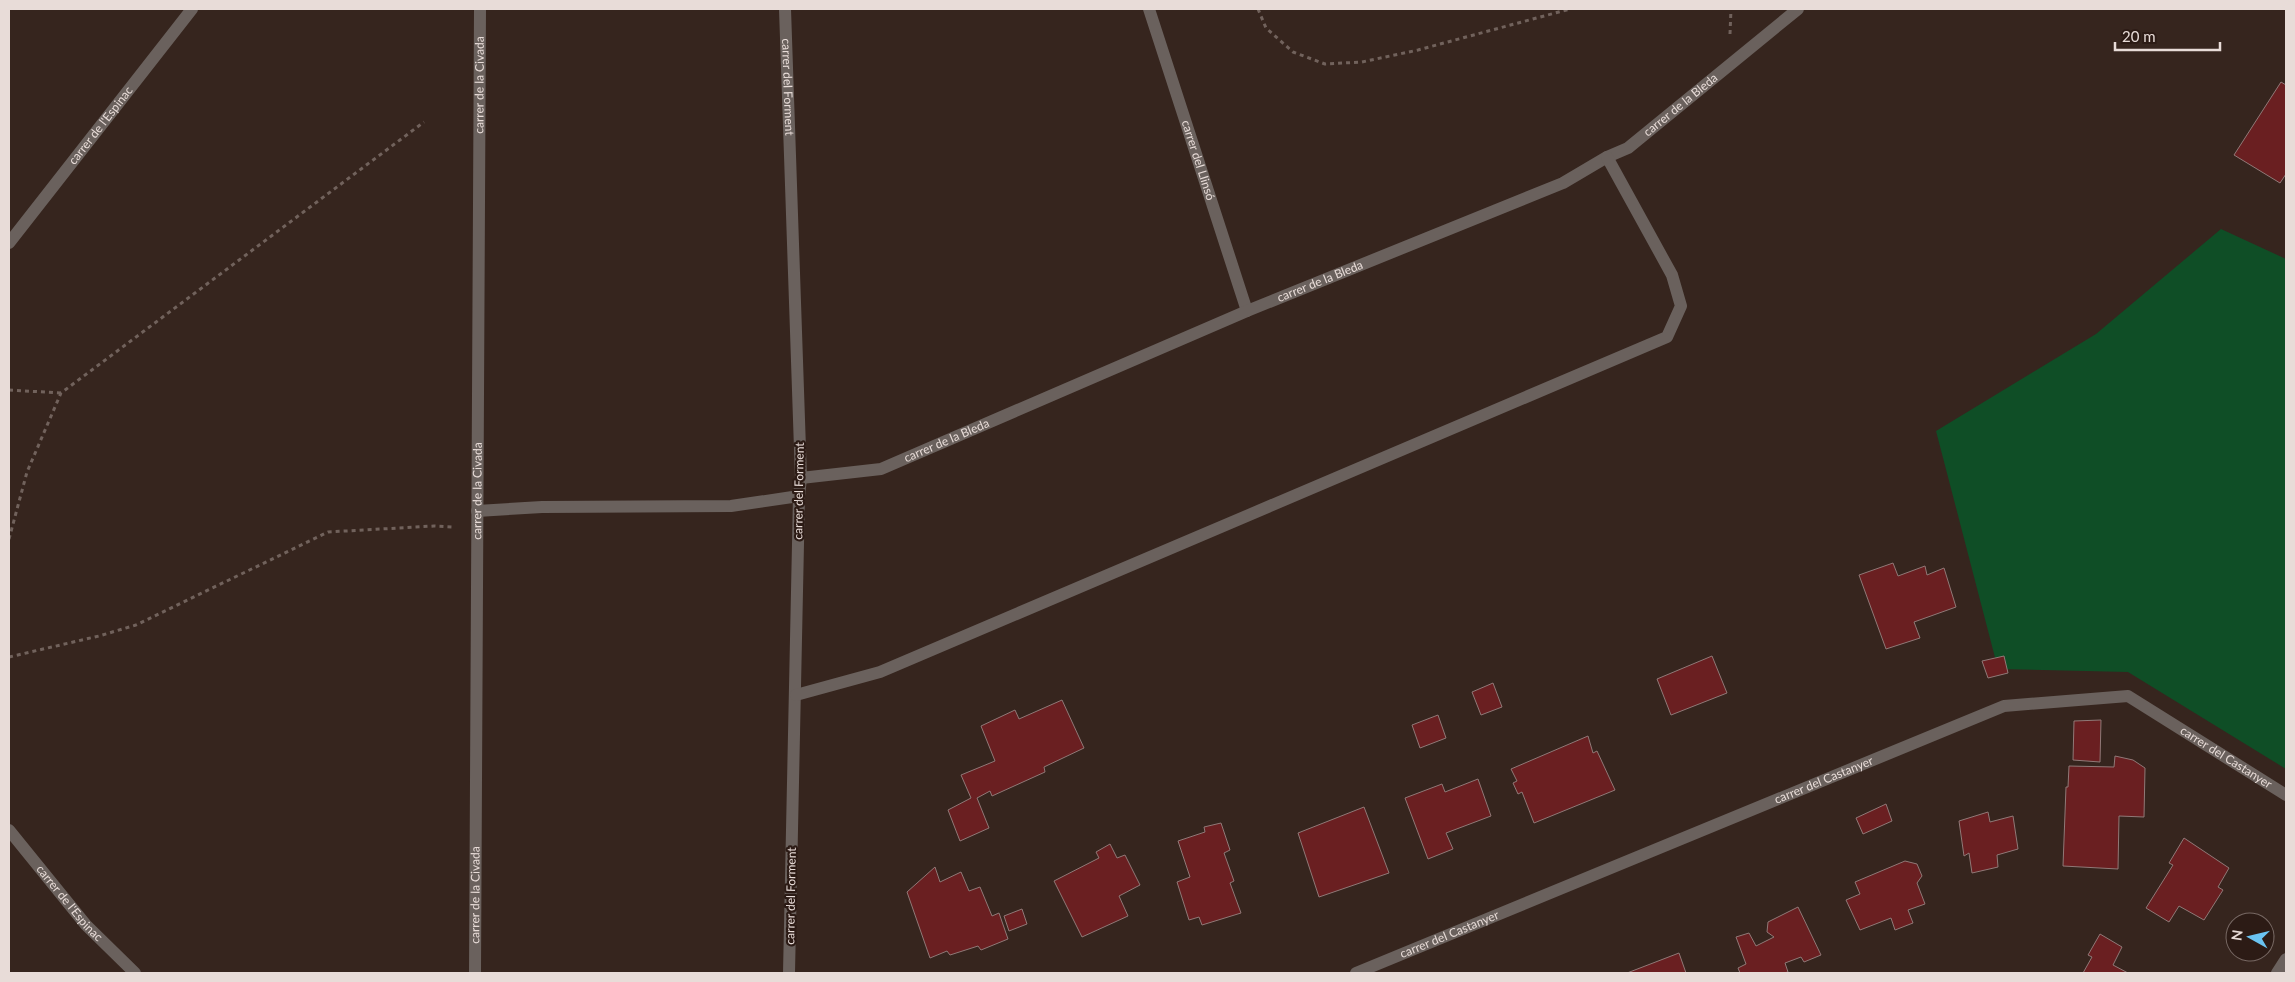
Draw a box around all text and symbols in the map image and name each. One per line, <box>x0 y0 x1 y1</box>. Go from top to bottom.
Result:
scale bar <box>2115 20 2220 52</box>
text: 20 m <box>2122 27 2156 45</box>
street label: carrer de la Civada <box>471 36 487 134</box>
street label: carrer del Forment <box>779 38 797 137</box>
street label: carrer de la Bleda <box>1640 70 1720 139</box>
street label: carrer de l'Espinac <box>65 83 136 167</box>
street label: carrer del Llinsó <box>1179 118 1219 202</box>
street label: carrer de la Bleda <box>1275 257 1365 305</box>
street label: carrer de la Bleda <box>902 415 991 465</box>
street label: carrer de la Civada <box>469 442 485 540</box>
street label: carrer del Forment <box>790 442 807 540</box>
street label: carrer del Castanyer <box>2178 723 2276 792</box>
street label: carrer del Castanyer <box>1772 752 1876 807</box>
street label: carrer de la Civada <box>467 846 483 944</box>
street label: carrer del Forment <box>782 847 799 945</box>
street label: carrer de l'Espinac <box>33 862 106 944</box>
street label: carrer del Castanyer <box>1398 907 1501 961</box>
north arrow <box>2225 912 2275 962</box>
text: N <box>2227 929 2246 942</box>

